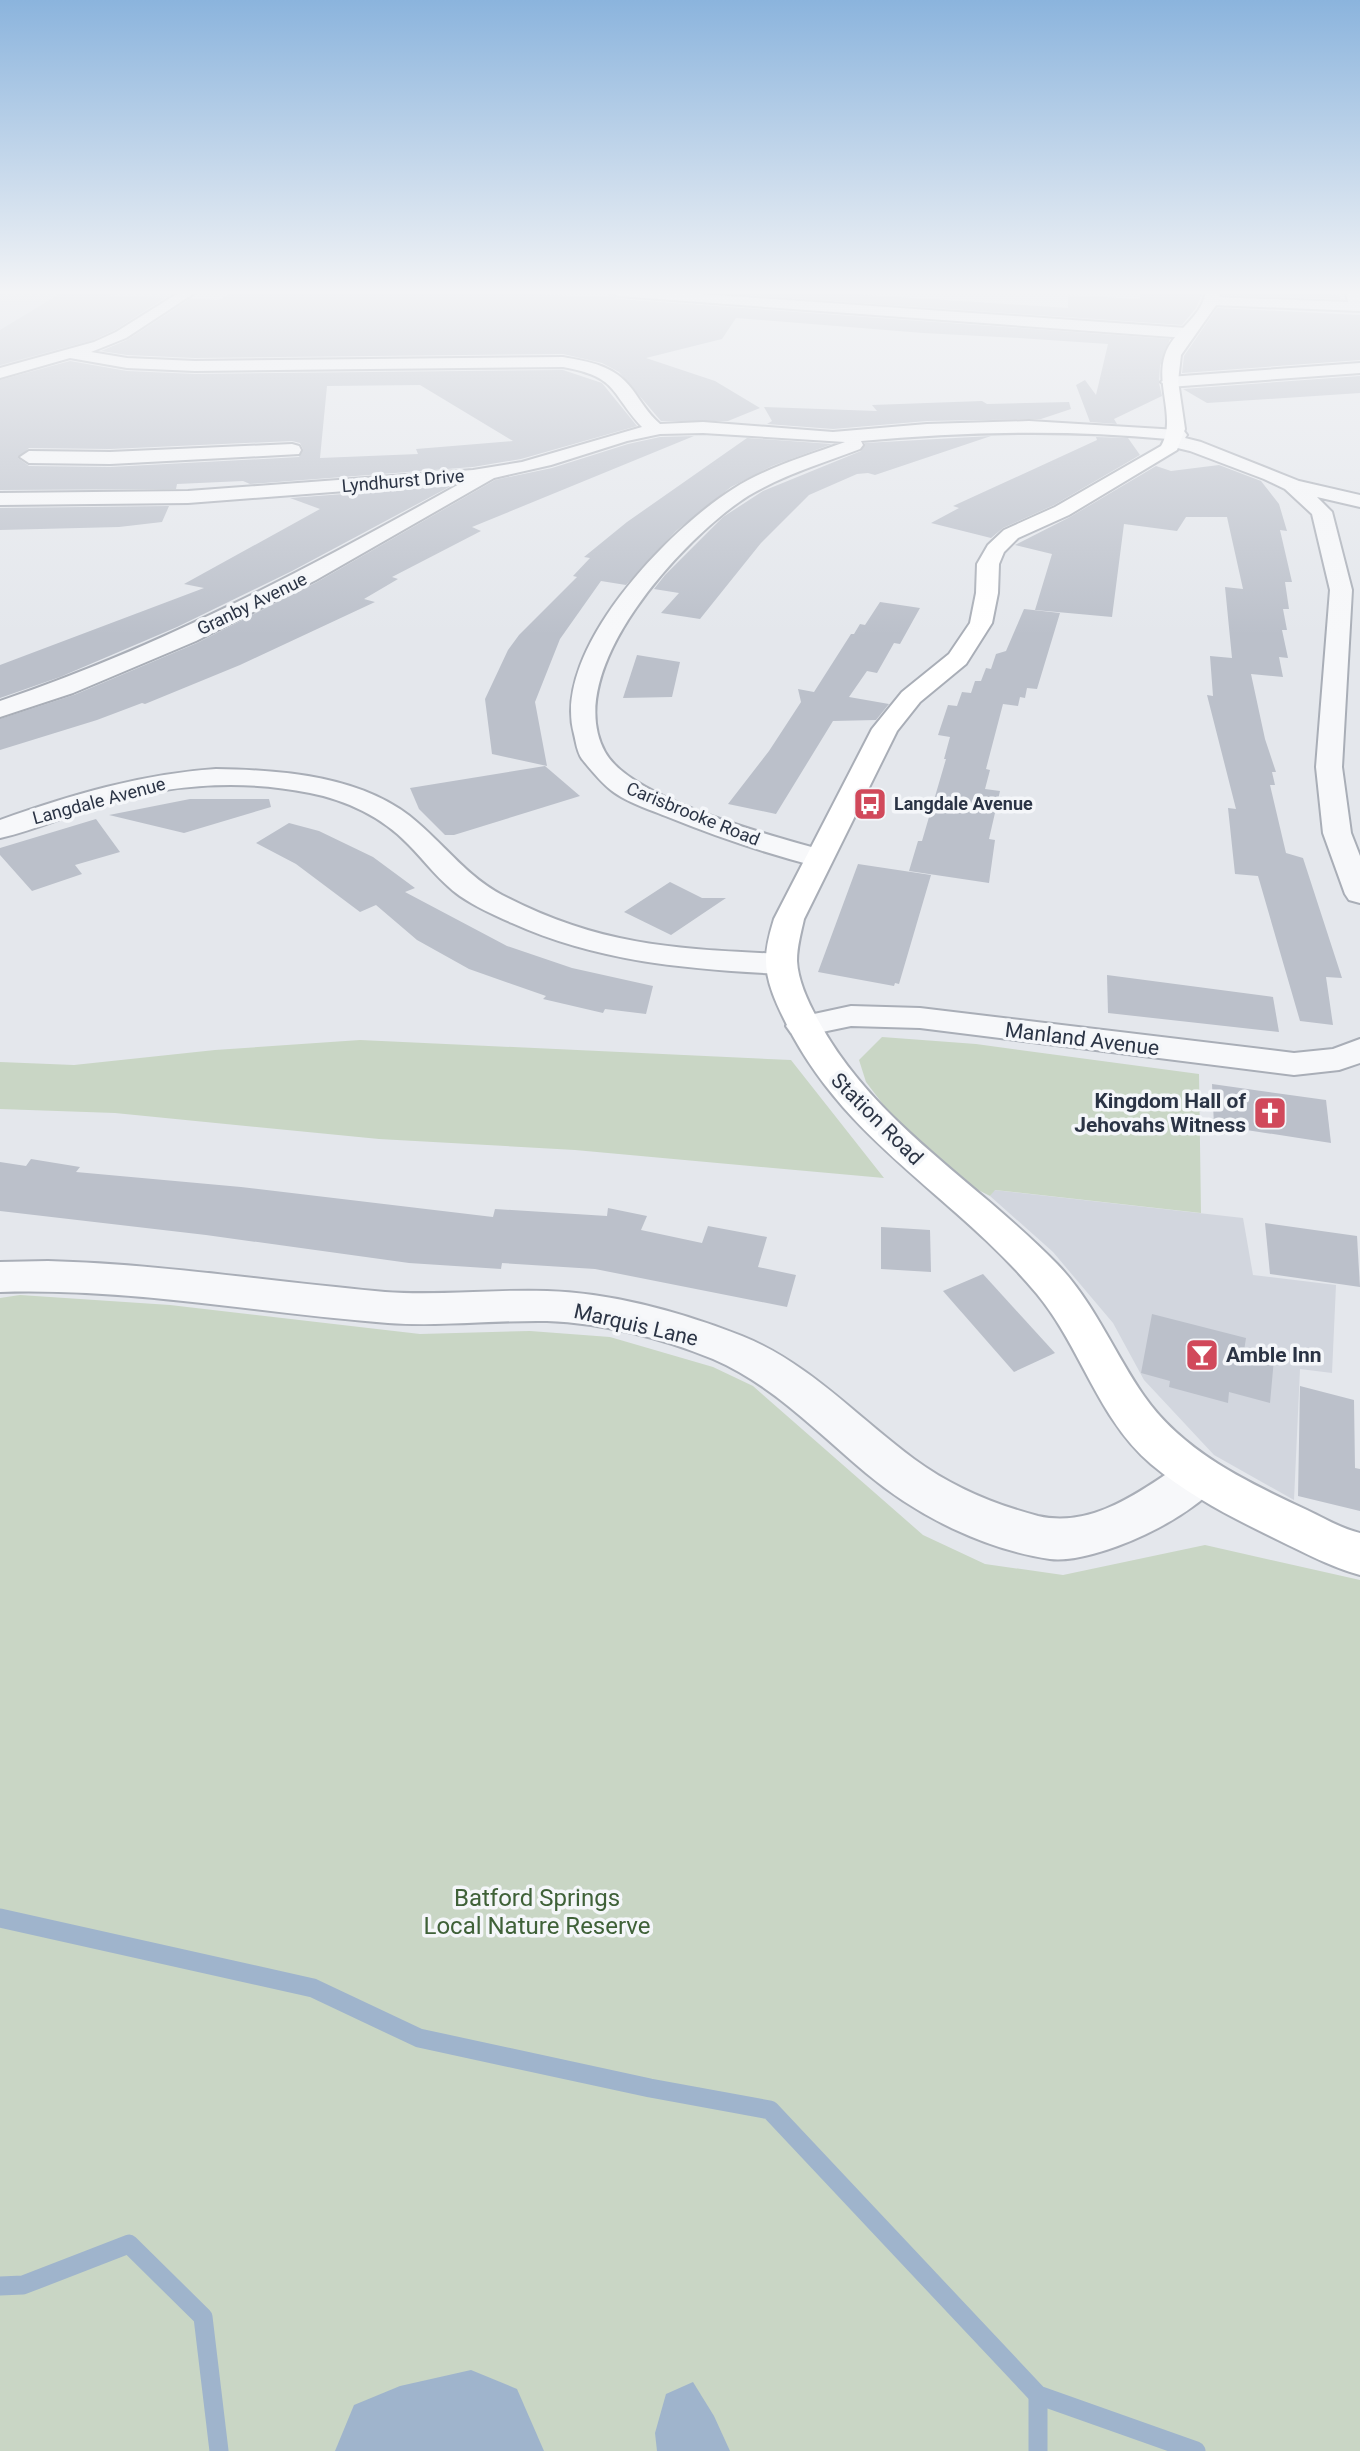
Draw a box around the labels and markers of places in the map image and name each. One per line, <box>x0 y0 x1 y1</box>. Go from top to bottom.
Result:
bus stop icon: Langdale Avenue <box>851 785 889 823</box>
place label: Langdale Avenue <box>894 793 1033 814</box>
place label: Kingdom Hall of Jehovahs Witness <box>1074 1089 1246 1137</box>
church icon: Kingdom Hall of Jehovahs Witness <box>1251 1094 1289 1132</box>
bar icon: Amble Inn <box>1183 1336 1221 1374</box>
place label: Amble Inn <box>1226 1343 1322 1367</box>

